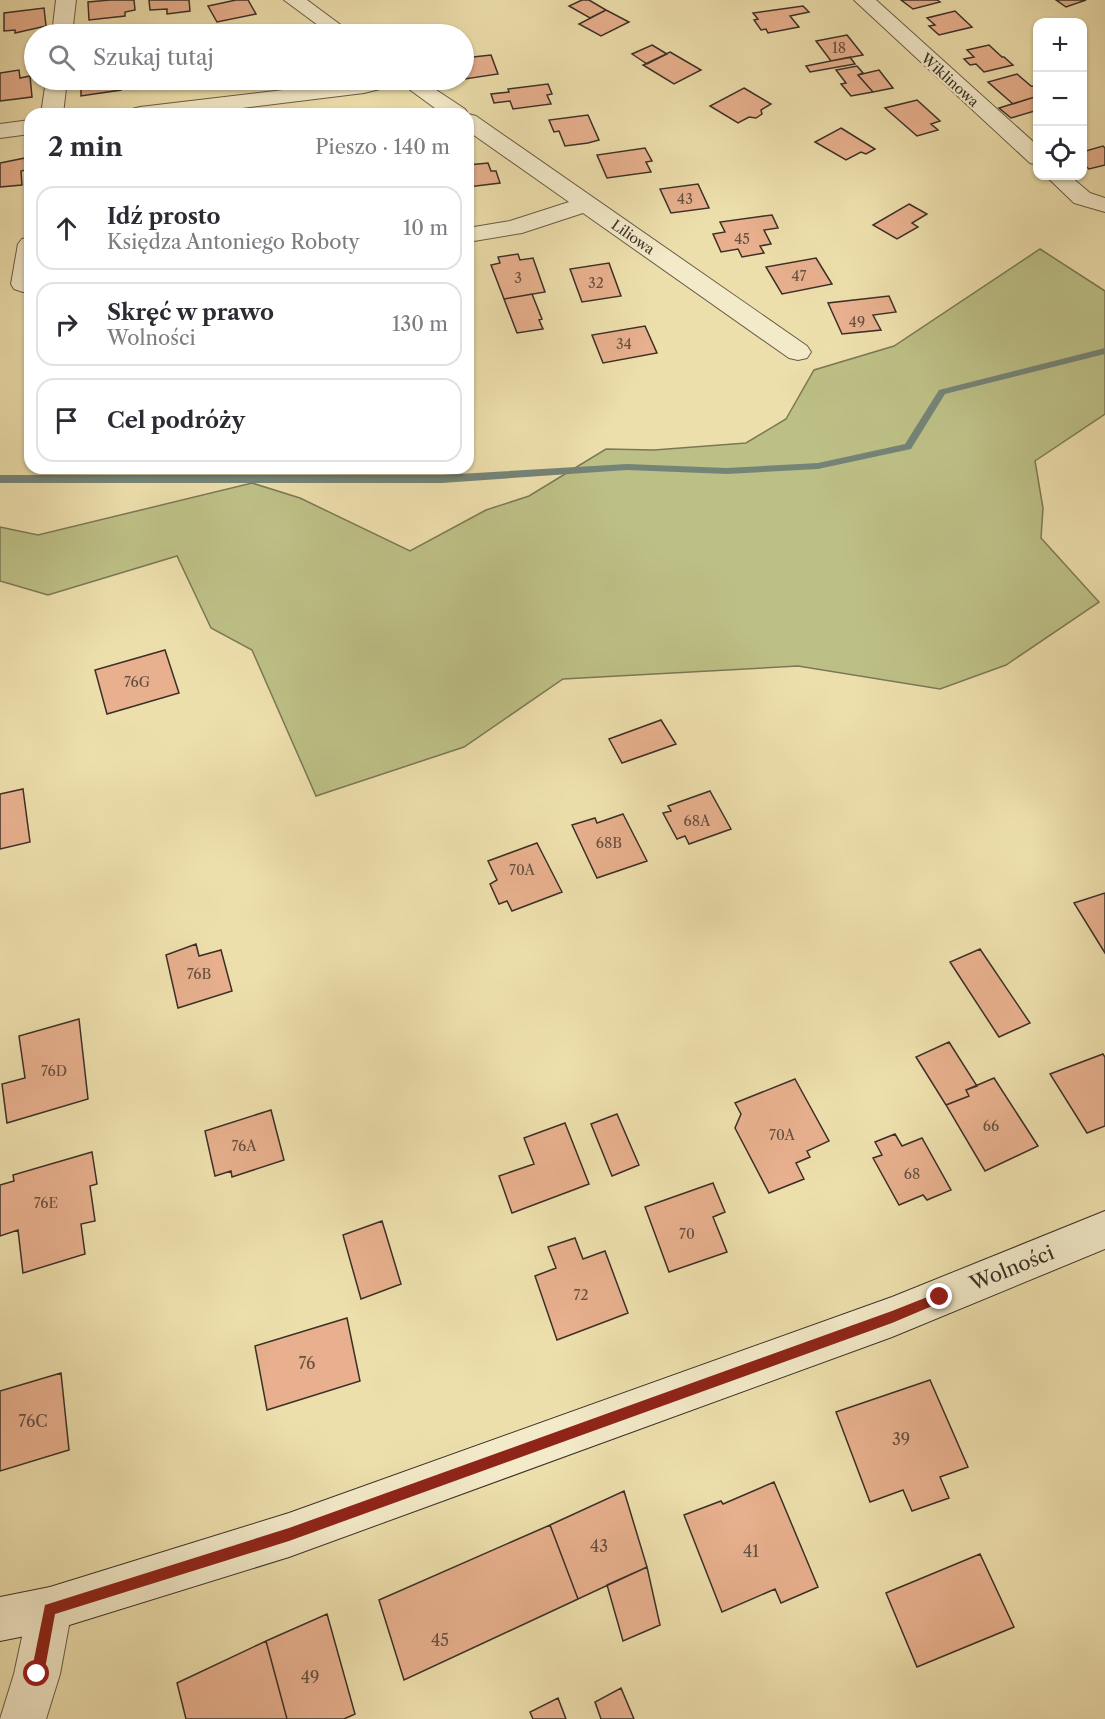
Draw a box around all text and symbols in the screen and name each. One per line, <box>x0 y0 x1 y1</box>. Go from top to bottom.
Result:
map controls <box>1033 18 1087 180</box>
button: + <box>1033 18 1087 72</box>
search box <box>24 24 474 90</box>
house number: 18 <box>832 39 846 57</box>
icon: search <box>45 41 78 74</box>
text: Szukaj tutaj <box>93 44 214 71</box>
street label: Wiklinowa <box>917 49 983 111</box>
button: − <box>1033 72 1087 126</box>
button: locate <box>1033 126 1087 180</box>
text: 2 min <box>48 131 123 163</box>
text: Pieszo · 140 m <box>315 135 450 159</box>
house number: 43 <box>677 190 693 208</box>
text: Idź prosto <box>107 203 221 230</box>
icon: ahead <box>50 212 83 245</box>
text: 10 m <box>403 216 448 240</box>
street label: Liliowa <box>608 216 659 259</box>
text: Księdza Antoniego Roboty <box>107 230 360 254</box>
house number: 45 <box>734 230 750 248</box>
house number: 47 <box>792 267 807 285</box>
house number: 3 <box>514 269 522 287</box>
house number: 32 <box>588 274 604 292</box>
text: Skręć w prawo <box>107 299 274 326</box>
icon: right <box>50 308 83 341</box>
text: 130 m <box>392 312 448 336</box>
house number: 49 <box>849 313 865 331</box>
text: Wolności <box>107 326 196 350</box>
house number: 34 <box>616 335 632 353</box>
icon: arrive <box>50 404 83 437</box>
text: Cel podróży <box>107 407 245 434</box>
house number: 76G <box>124 673 150 691</box>
house number: 68A <box>684 812 711 830</box>
house number: 68B <box>596 834 622 852</box>
house number: 70A <box>509 861 536 879</box>
house number: 76B <box>187 965 212 983</box>
house number: 76D <box>41 1062 67 1080</box>
house number: 66 <box>983 1117 999 1135</box>
house number: 70A <box>769 1126 796 1144</box>
house number: 76A <box>231 1137 257 1155</box>
house number: 68 <box>904 1165 920 1183</box>
house number: 76E <box>34 1194 58 1212</box>
house number: 70 <box>679 1225 695 1243</box>
street label: Wolności <box>966 1240 1058 1296</box>
route end <box>926 1283 952 1309</box>
house number: 72 <box>574 1286 588 1304</box>
house number: 76 <box>299 1353 315 1373</box>
house number: 76C <box>18 1411 48 1431</box>
house number: 39 <box>892 1429 910 1449</box>
house number: 43 <box>590 1536 608 1556</box>
house number: 41 <box>743 1541 759 1561</box>
house number: 45 <box>431 1630 449 1650</box>
route start <box>23 1660 49 1686</box>
house number: 49 <box>301 1667 319 1687</box>

